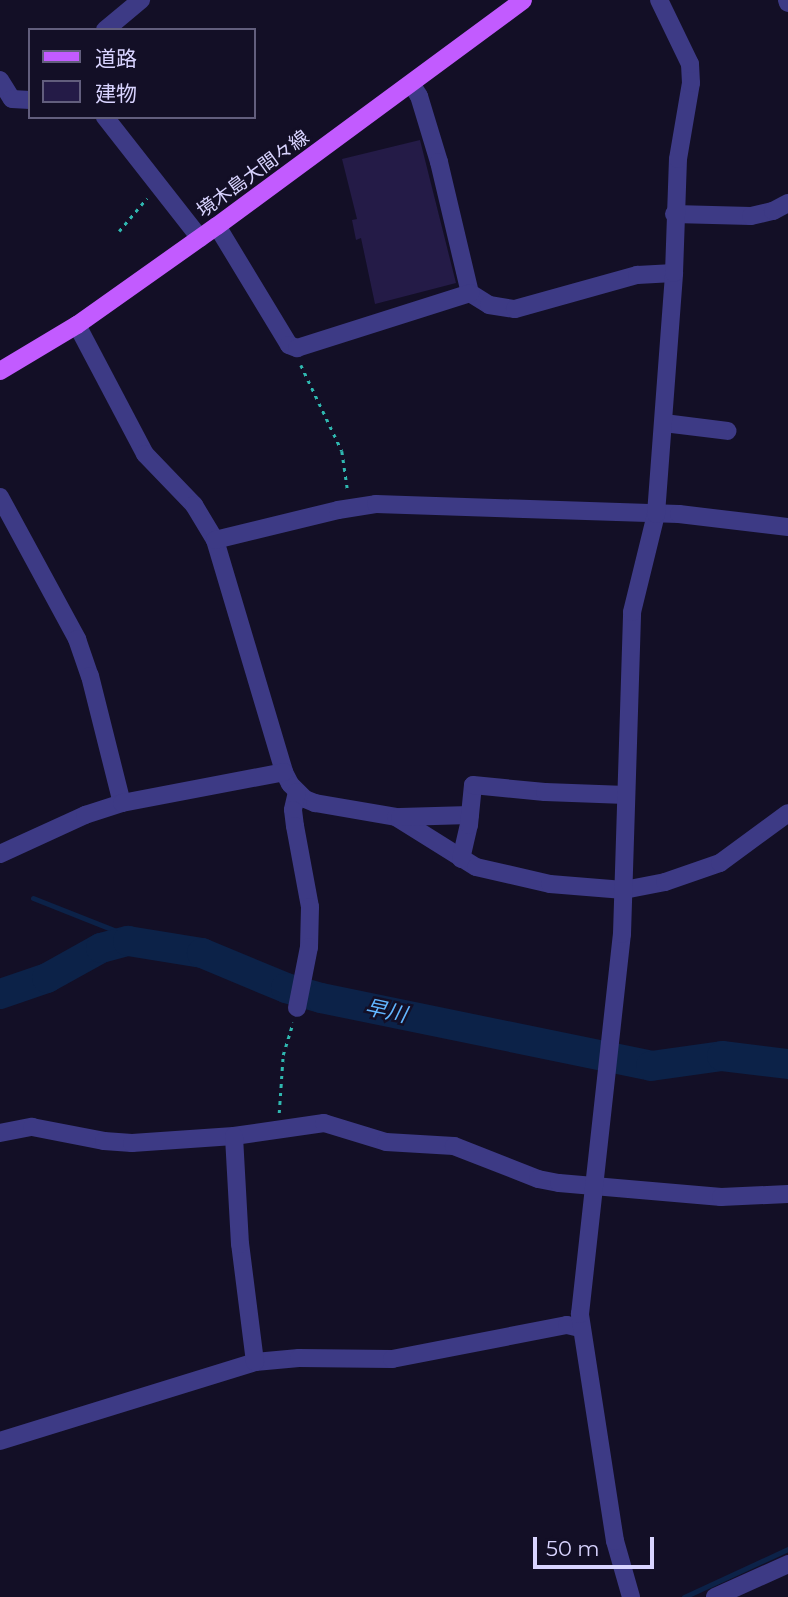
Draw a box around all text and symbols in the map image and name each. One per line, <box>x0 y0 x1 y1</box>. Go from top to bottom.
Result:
legend <box>28 28 256 119</box>
text: 道路 <box>95 46 137 71</box>
text: 建物 <box>95 81 137 106</box>
street label: 境木島大間々線 <box>192 126 314 222</box>
water label: 早川 <box>363 994 409 1028</box>
scale bar <box>536 1524 657 1568</box>
text: 50 m <box>546 1536 600 1561</box>

